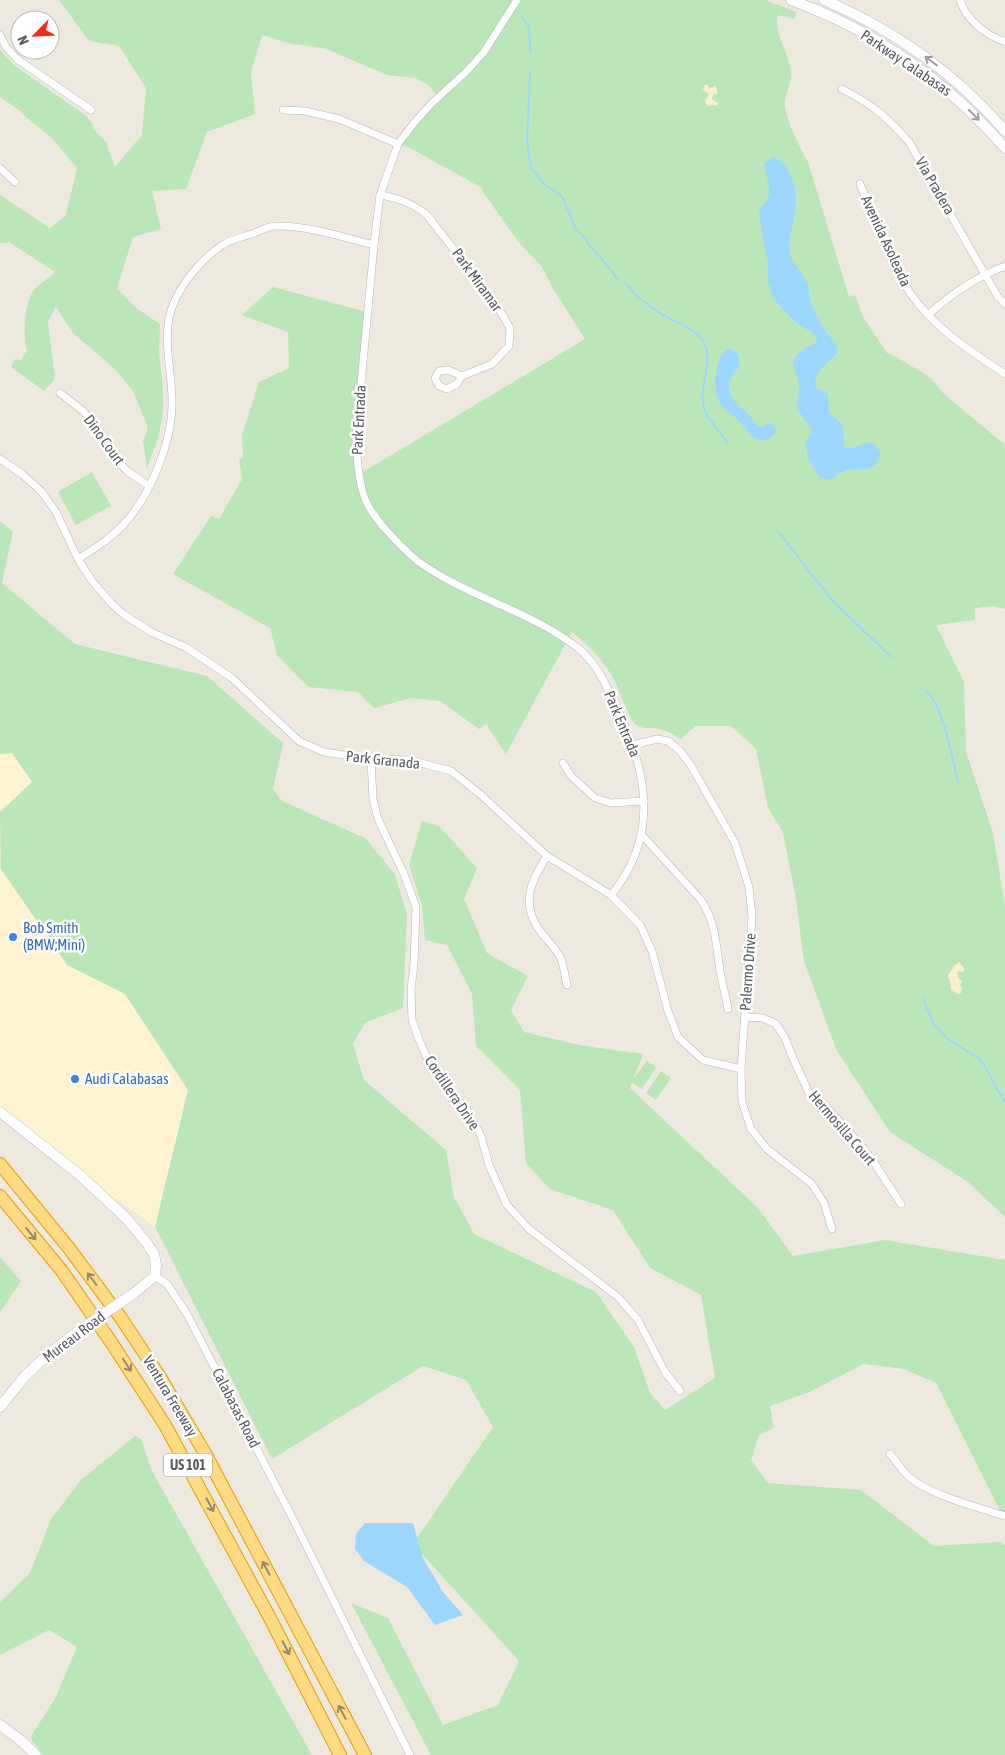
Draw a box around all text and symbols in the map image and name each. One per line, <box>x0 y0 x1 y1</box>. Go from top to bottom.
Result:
north arrow <box>10 10 60 60</box>
street label: Parkway Calabasas <box>858 26 955 99</box>
text: N <box>14 33 32 47</box>
one-way arrow <box>925 56 938 67</box>
one-way arrow <box>968 109 981 121</box>
street label: Via Pradera <box>912 154 959 217</box>
street label: Avenida Asoleada <box>858 193 915 289</box>
street label: Park Miramar <box>449 245 506 315</box>
street label: Park Entrada <box>348 384 369 456</box>
street label: Dino Court <box>81 411 128 468</box>
street label: Park Entrada <box>601 688 644 759</box>
street label: Park Granada <box>345 747 421 772</box>
place label: Bob Smith (BMW;Mini) <box>23 919 85 953</box>
marker: Bob Smith (BMW;Mini) <box>7 931 19 943</box>
street label: Palermo Drive <box>736 932 759 1012</box>
street label: Cordillera Drive <box>421 1052 484 1133</box>
place label: Audi Calabasas <box>85 1070 169 1087</box>
marker: Audi Calabasas <box>69 1073 81 1085</box>
street label: Hermosilla Court <box>805 1087 879 1168</box>
one-way arrow <box>26 1227 37 1240</box>
one-way arrow <box>87 1273 98 1286</box>
street label: Mureau Road <box>39 1308 108 1365</box>
street label: Ventura Freeway <box>140 1352 201 1439</box>
one-way arrow <box>121 1358 132 1372</box>
street label: Calabasas Road <box>209 1365 264 1450</box>
road number: US 101 <box>164 1454 212 1476</box>
one-way arrow <box>205 1497 215 1512</box>
one-way arrow <box>261 1561 270 1576</box>
one-way arrow <box>281 1641 291 1656</box>
one-way arrow <box>337 1705 346 1720</box>

